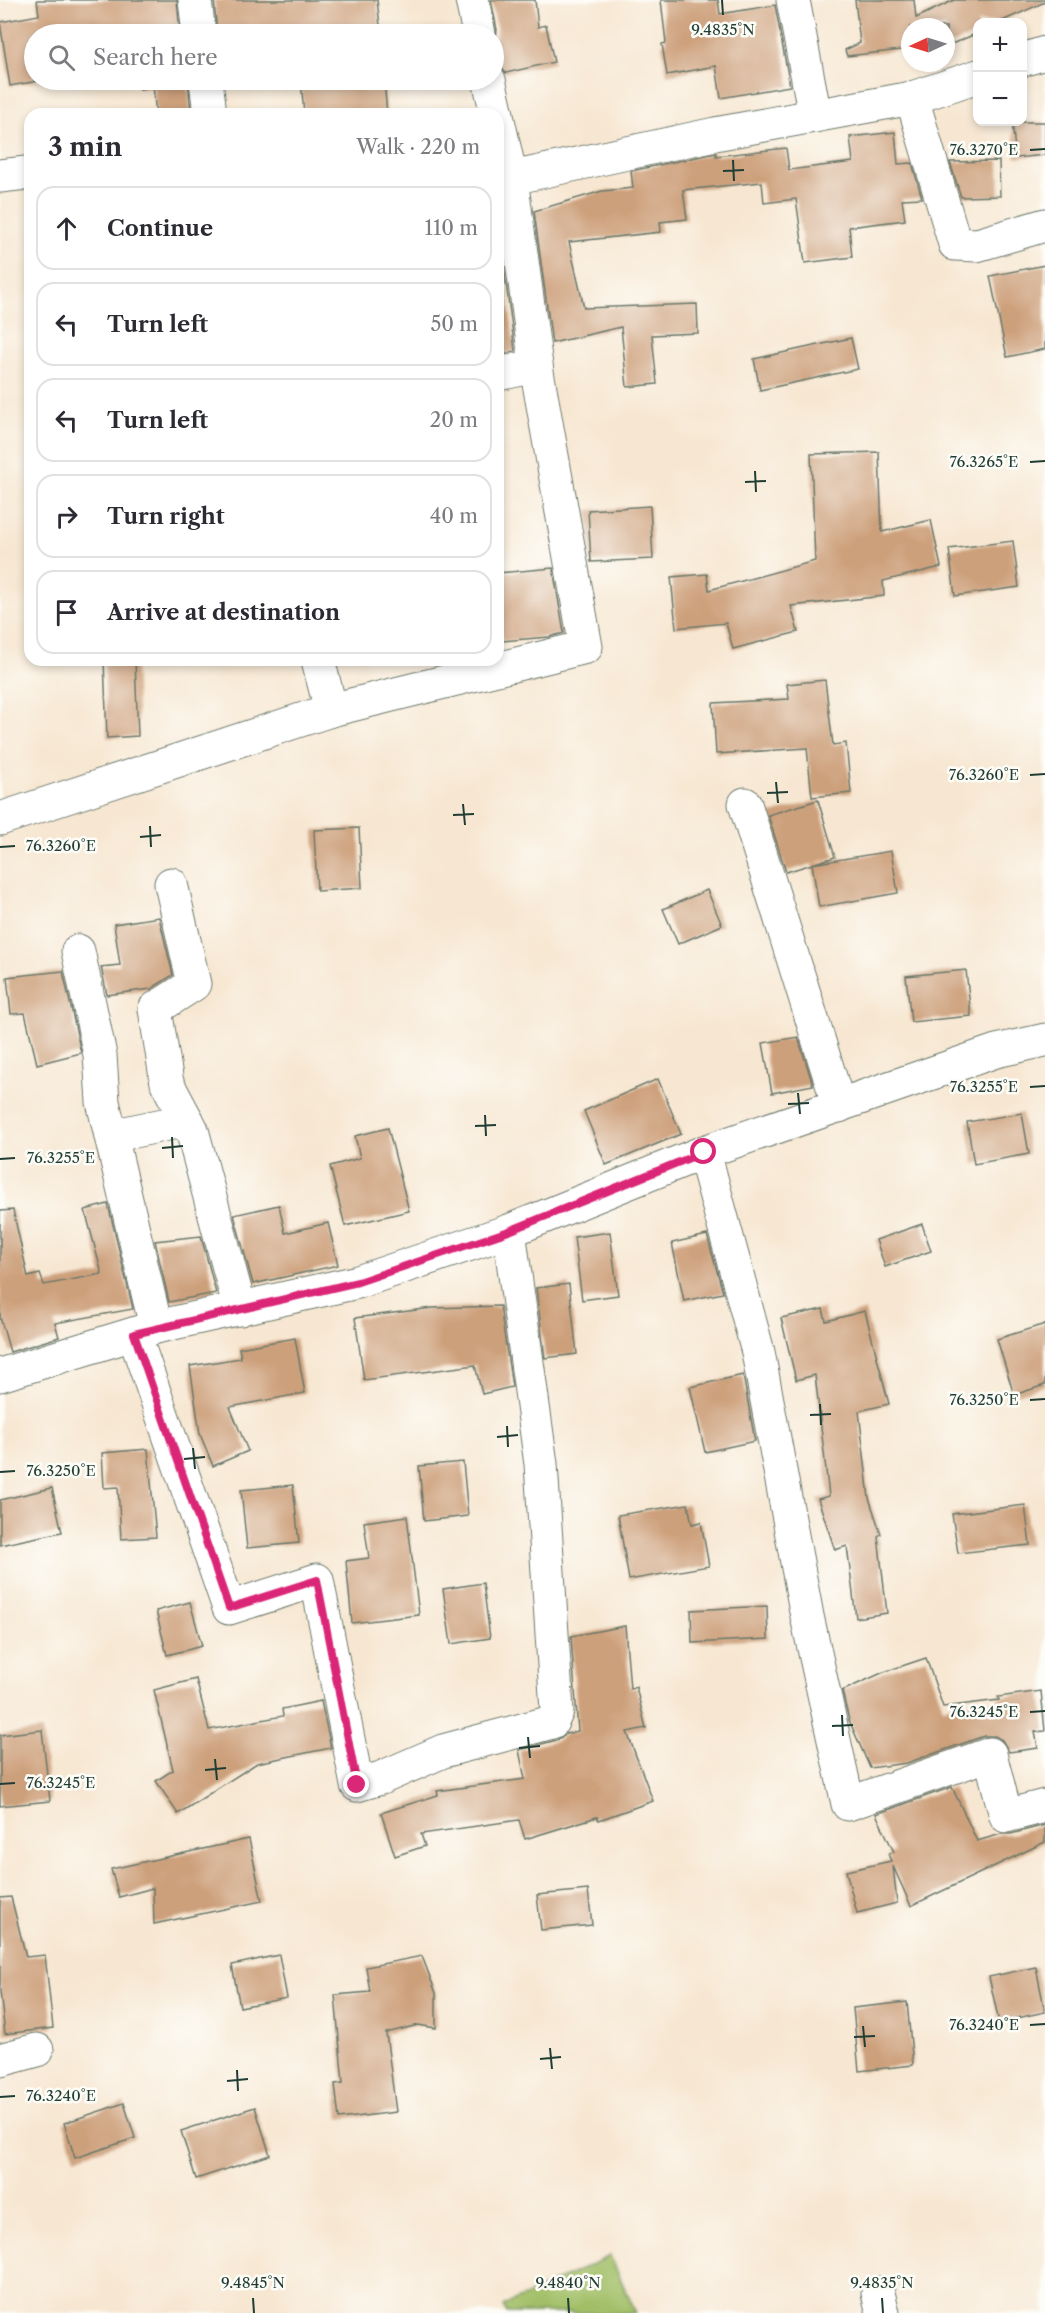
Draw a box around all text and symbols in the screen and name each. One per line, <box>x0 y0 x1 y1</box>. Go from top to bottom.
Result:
north arrow <box>901 18 955 72</box>
map controls <box>973 18 1027 126</box>
button: + <box>973 18 1027 72</box>
text: 9.4835°N <box>691 20 755 39</box>
search box <box>24 24 504 90</box>
icon: search <box>45 41 78 74</box>
text: Search here <box>93 44 218 71</box>
button: − <box>973 72 1027 126</box>
text: 3 min <box>48 131 122 163</box>
text: Walk · 220 m <box>356 135 480 159</box>
text: 76.3270°E <box>950 140 1018 159</box>
icon: ahead <box>50 212 83 245</box>
text: Continue <box>107 215 213 242</box>
text: 110 m <box>425 216 478 240</box>
icon: left <box>50 308 83 341</box>
text: Turn left <box>107 311 208 338</box>
text: 50 m <box>431 312 478 336</box>
icon: left <box>50 404 83 437</box>
text: Turn left <box>107 407 208 434</box>
text: 20 m <box>430 408 478 432</box>
text: 76.3265°E <box>950 452 1018 471</box>
icon: right <box>50 500 83 533</box>
text: Turn right <box>107 503 225 530</box>
text: 40 m <box>430 504 478 528</box>
icon: arrive <box>50 596 83 629</box>
text: Arrive at destination <box>107 599 340 626</box>
text: 76.3260°E <box>949 765 1019 784</box>
text: 76.3260°E <box>26 836 96 855</box>
text: 76.3255°E <box>950 1077 1018 1096</box>
route start <box>690 1138 716 1164</box>
text: 76.3255°E <box>27 1148 95 1167</box>
text: 76.3250°E <box>949 1390 1019 1409</box>
text: 76.3250°E <box>26 1461 96 1480</box>
text: 76.3245°E <box>950 1702 1018 1721</box>
route end <box>343 1771 369 1797</box>
text: 76.3245°E <box>27 1773 95 1792</box>
text: 76.3240°E <box>949 2015 1019 2034</box>
text: 76.3240°E <box>26 2086 96 2105</box>
text: 9.4845°N <box>221 2273 285 2292</box>
text: 9.4840°N <box>535 2273 601 2292</box>
text: 9.4835°N <box>850 2273 914 2292</box>

